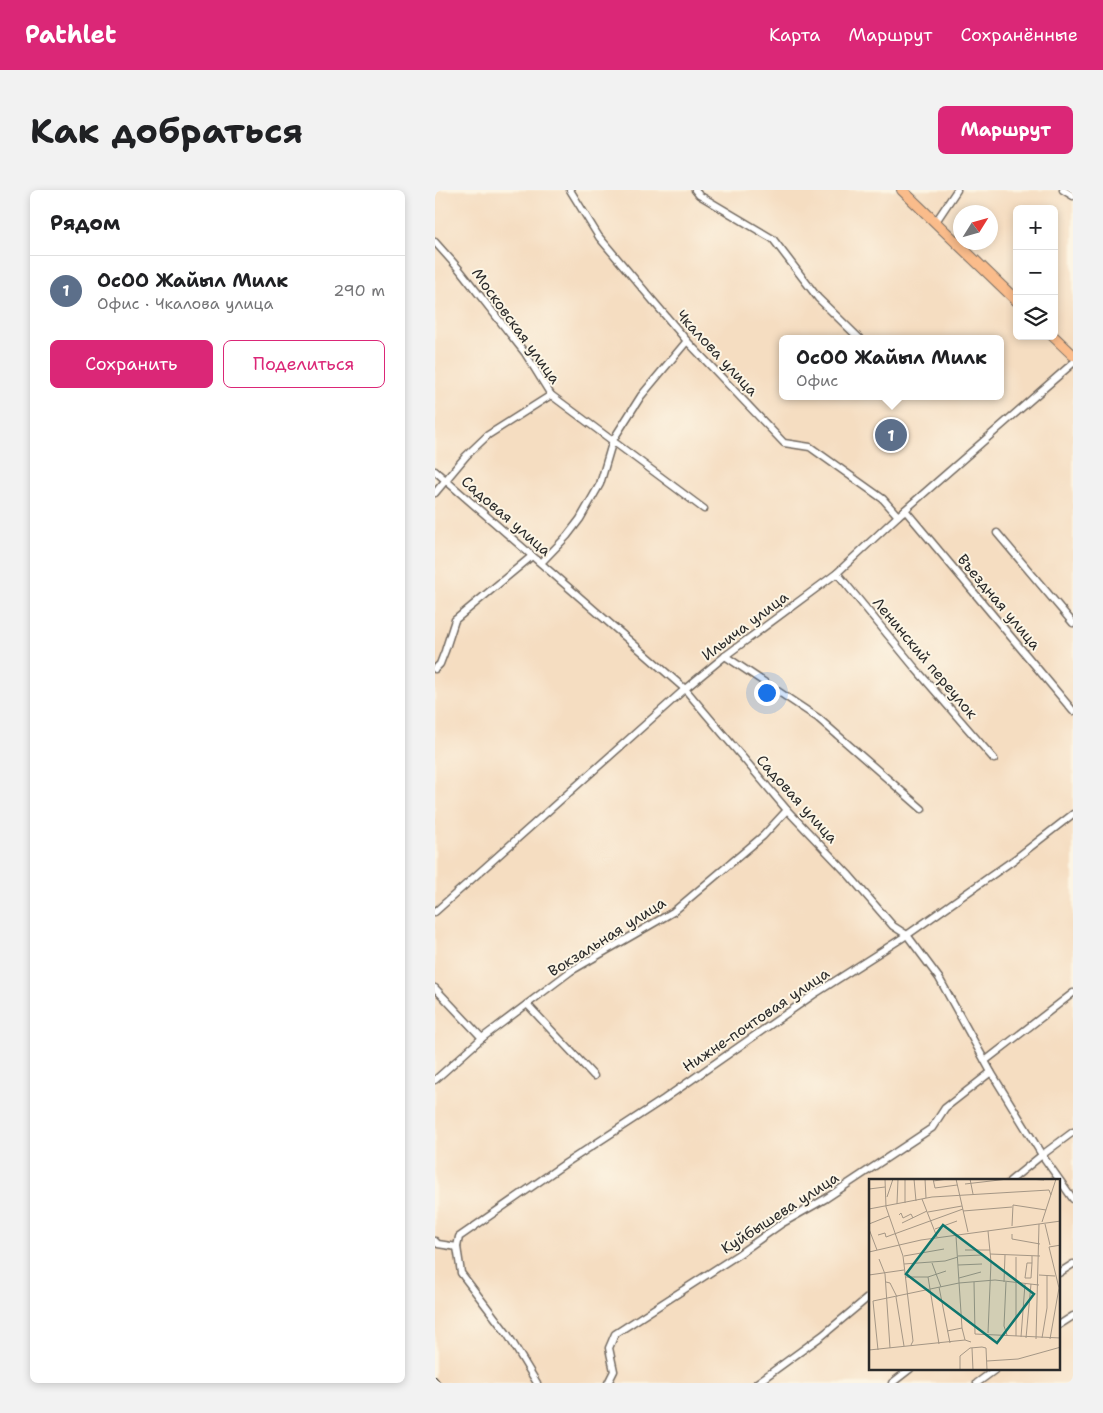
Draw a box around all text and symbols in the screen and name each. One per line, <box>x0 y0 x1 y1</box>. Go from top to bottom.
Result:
text: Pathlet <box>25 19 116 51</box>
text: Карта <box>769 23 820 47</box>
text: Маршрут <box>848 23 932 47</box>
text: Сохранённые <box>960 23 1078 47</box>
button: Маршрут <box>938 106 1073 154</box>
text: Как добраться <box>30 107 303 154</box>
north arrow <box>953 205 998 250</box>
map controls <box>1013 205 1058 340</box>
button: + <box>1013 205 1058 250</box>
text: Рядом <box>50 209 120 237</box>
button: − <box>1013 250 1058 295</box>
street label: Московская улица <box>467 264 565 388</box>
text: ОсОО Жайыл Милк <box>97 268 288 293</box>
text: 1 <box>62 280 70 301</box>
text: 290 m <box>333 280 385 301</box>
text: Офис · Чкалова улица <box>97 293 273 314</box>
button: layers <box>1013 295 1058 340</box>
street label: Чкалова улица <box>672 306 763 401</box>
popup <box>779 335 1004 400</box>
button: Сохранить <box>50 340 213 388</box>
button: Поделиться <box>223 340 385 388</box>
text: ОсОО Жайыл Милк <box>796 345 987 370</box>
text: Офис <box>796 370 838 391</box>
pin: 1 <box>875 416 907 454</box>
street label: Садовая улица <box>457 471 556 561</box>
street label: Въездная улица <box>953 550 1045 655</box>
street label: Ильича улица <box>698 586 793 665</box>
street label: Ленинский переулок <box>868 593 982 723</box>
your location <box>754 680 780 706</box>
street label: Садовая улица <box>752 750 843 848</box>
street label: Вокзальная улица <box>544 892 670 981</box>
street label: Нижне-почтовая улица <box>679 963 834 1077</box>
street label: Куйбышева улица <box>717 1167 843 1259</box>
inset map <box>869 1179 1061 1370</box>

